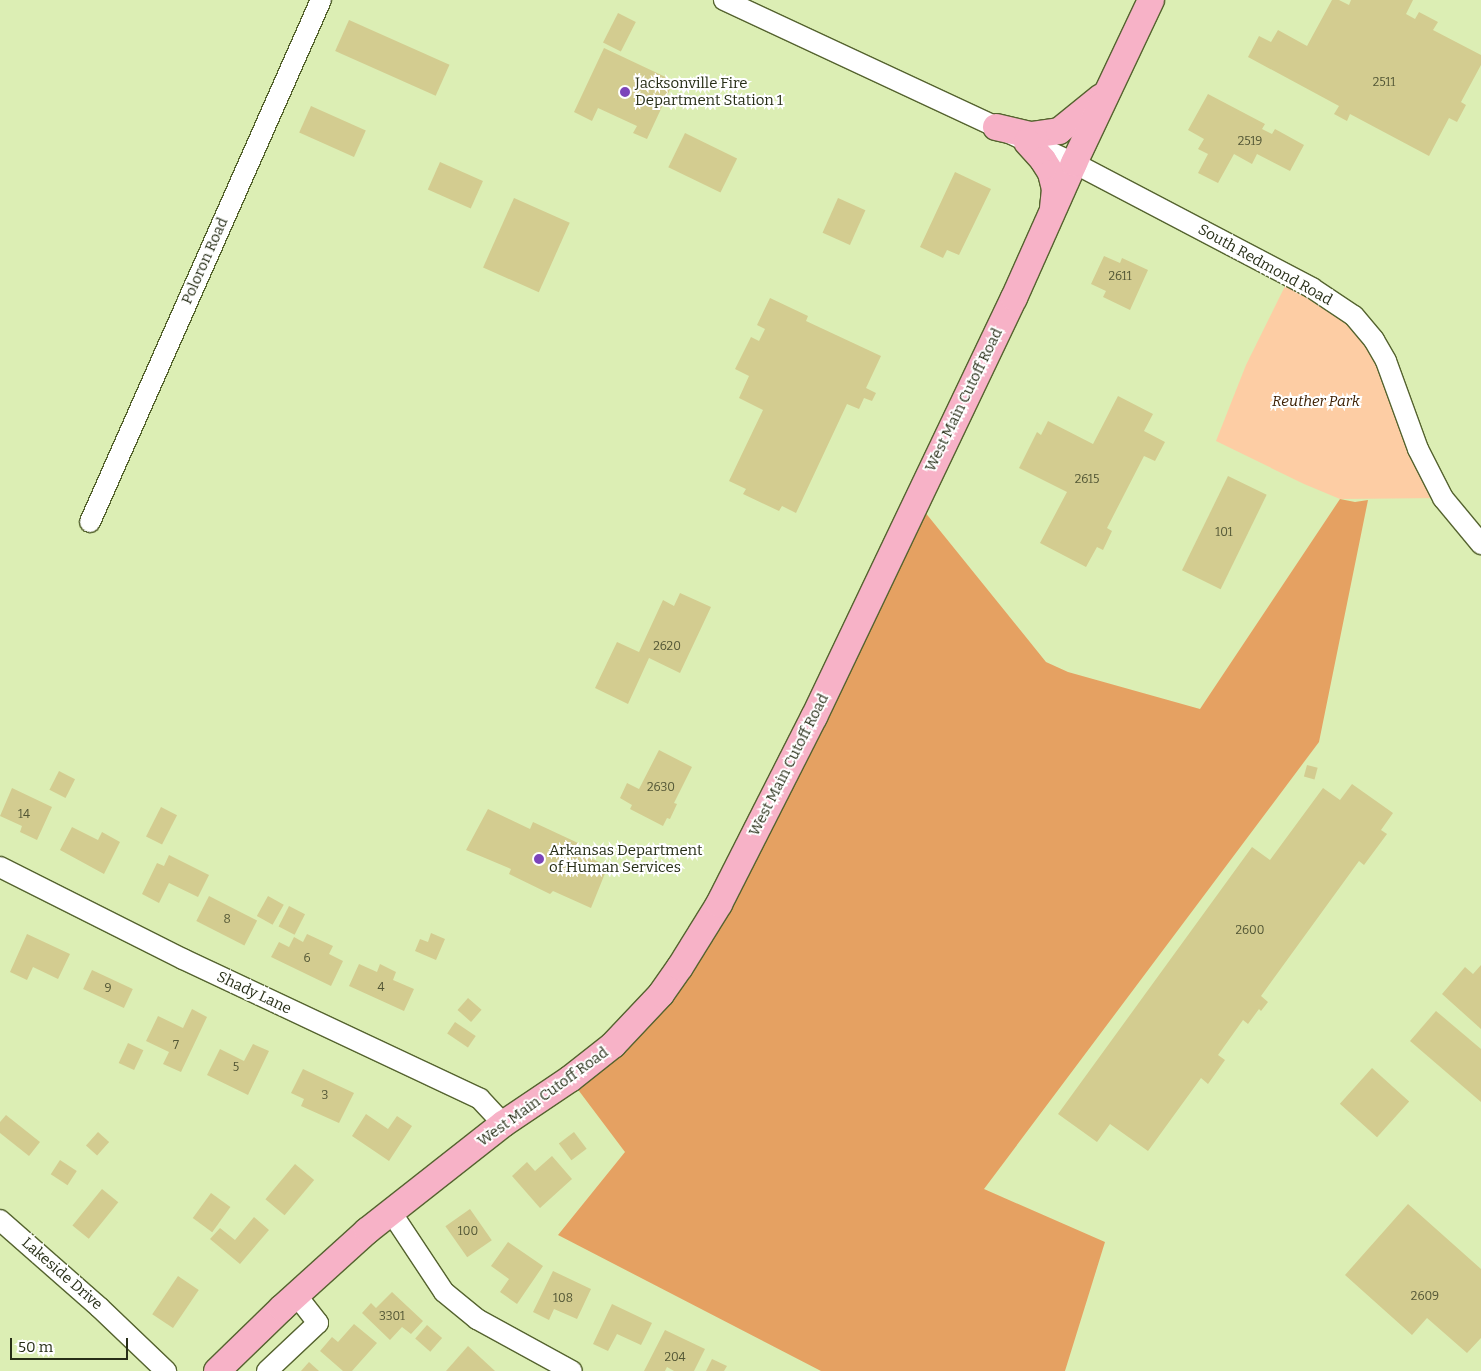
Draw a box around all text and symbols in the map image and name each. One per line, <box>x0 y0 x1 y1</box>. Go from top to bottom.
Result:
place label: Jacksonville Fire Department Station 1 <box>635 74 783 109</box>
house number: 2511 <box>1373 76 1395 90</box>
marker: Jacksonville Fire Department Station 1 <box>619 86 631 98</box>
house number: 2519 <box>1238 135 1262 149</box>
street label: Poloron Road <box>178 215 232 307</box>
street label: South Redmond Road <box>1195 221 1335 309</box>
house number: 2611 <box>1108 270 1132 284</box>
street label: West Main Cutoff Road <box>921 325 1007 475</box>
park label: Reuther Park <box>1272 393 1360 411</box>
house number: 2615 <box>1075 473 1099 487</box>
house number: 101 <box>1215 526 1233 540</box>
house number: 2620 <box>653 640 681 654</box>
street label: West Main Cutoff Road <box>745 691 833 839</box>
house number: 2630 <box>647 781 675 795</box>
house number: 14 <box>18 808 30 822</box>
place label: Arkansas Department of Human Services <box>549 841 703 876</box>
marker: Arkansas Department of Human Services <box>533 853 545 865</box>
house number: 8 <box>223 913 231 927</box>
house number: 2600 <box>1236 924 1264 938</box>
house number: 6 <box>303 952 311 966</box>
street label: Shady Lane <box>214 968 294 1018</box>
house number: 4 <box>377 981 385 995</box>
house number: 9 <box>104 982 112 996</box>
house number: 7 <box>173 1039 179 1053</box>
street label: West Main Cutoff Road <box>474 1044 612 1150</box>
house number: 5 <box>233 1061 239 1075</box>
house number: 3 <box>322 1089 328 1103</box>
house number: 100 <box>458 1225 478 1239</box>
street label: Lakeside Drive <box>18 1234 106 1314</box>
house number: 2609 <box>1411 1290 1439 1304</box>
house number: 108 <box>553 1292 573 1306</box>
house number: 3301 <box>379 1310 405 1324</box>
scale bar <box>12 1328 130 1360</box>
text: 50 m <box>18 1338 53 1356</box>
house number: 204 <box>664 1351 686 1365</box>

